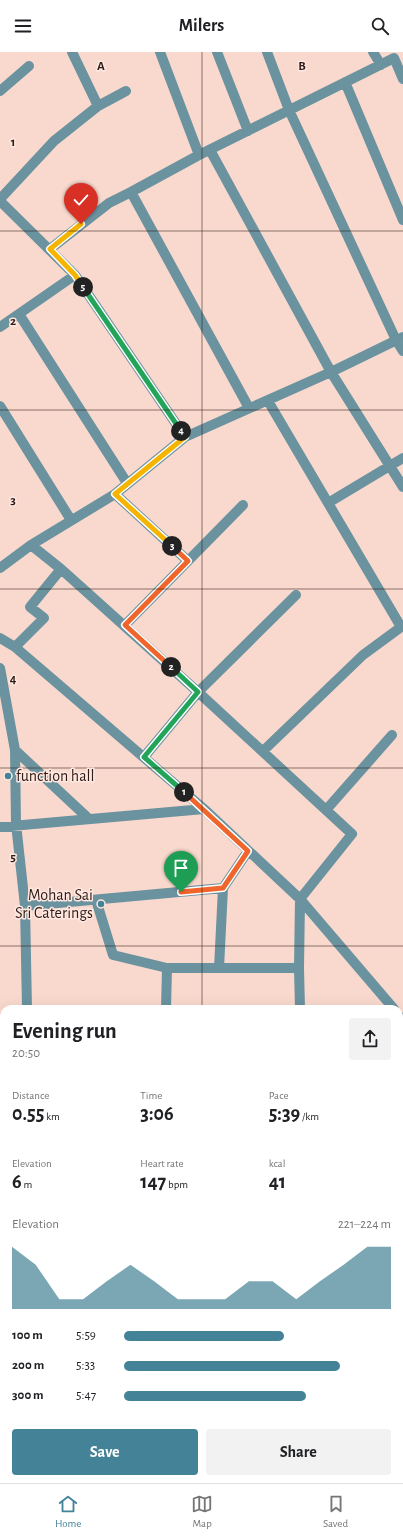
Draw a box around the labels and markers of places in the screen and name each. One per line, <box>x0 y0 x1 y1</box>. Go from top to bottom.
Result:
pin <box>64 183 98 224</box>
pin: 5 <box>73 277 93 297</box>
pin: 4 <box>171 421 191 441</box>
pin: 3 <box>162 536 182 556</box>
pin: 2 <box>161 657 181 677</box>
place label: function hall <box>16 768 94 784</box>
marker: function hall <box>3 771 13 781</box>
pin: 1 <box>174 782 194 802</box>
pin <box>164 851 198 892</box>
place label: Mohan Sai Sri Caterings <box>15 887 93 921</box>
marker: Mohan Sai Sri Caterings <box>96 899 106 909</box>

